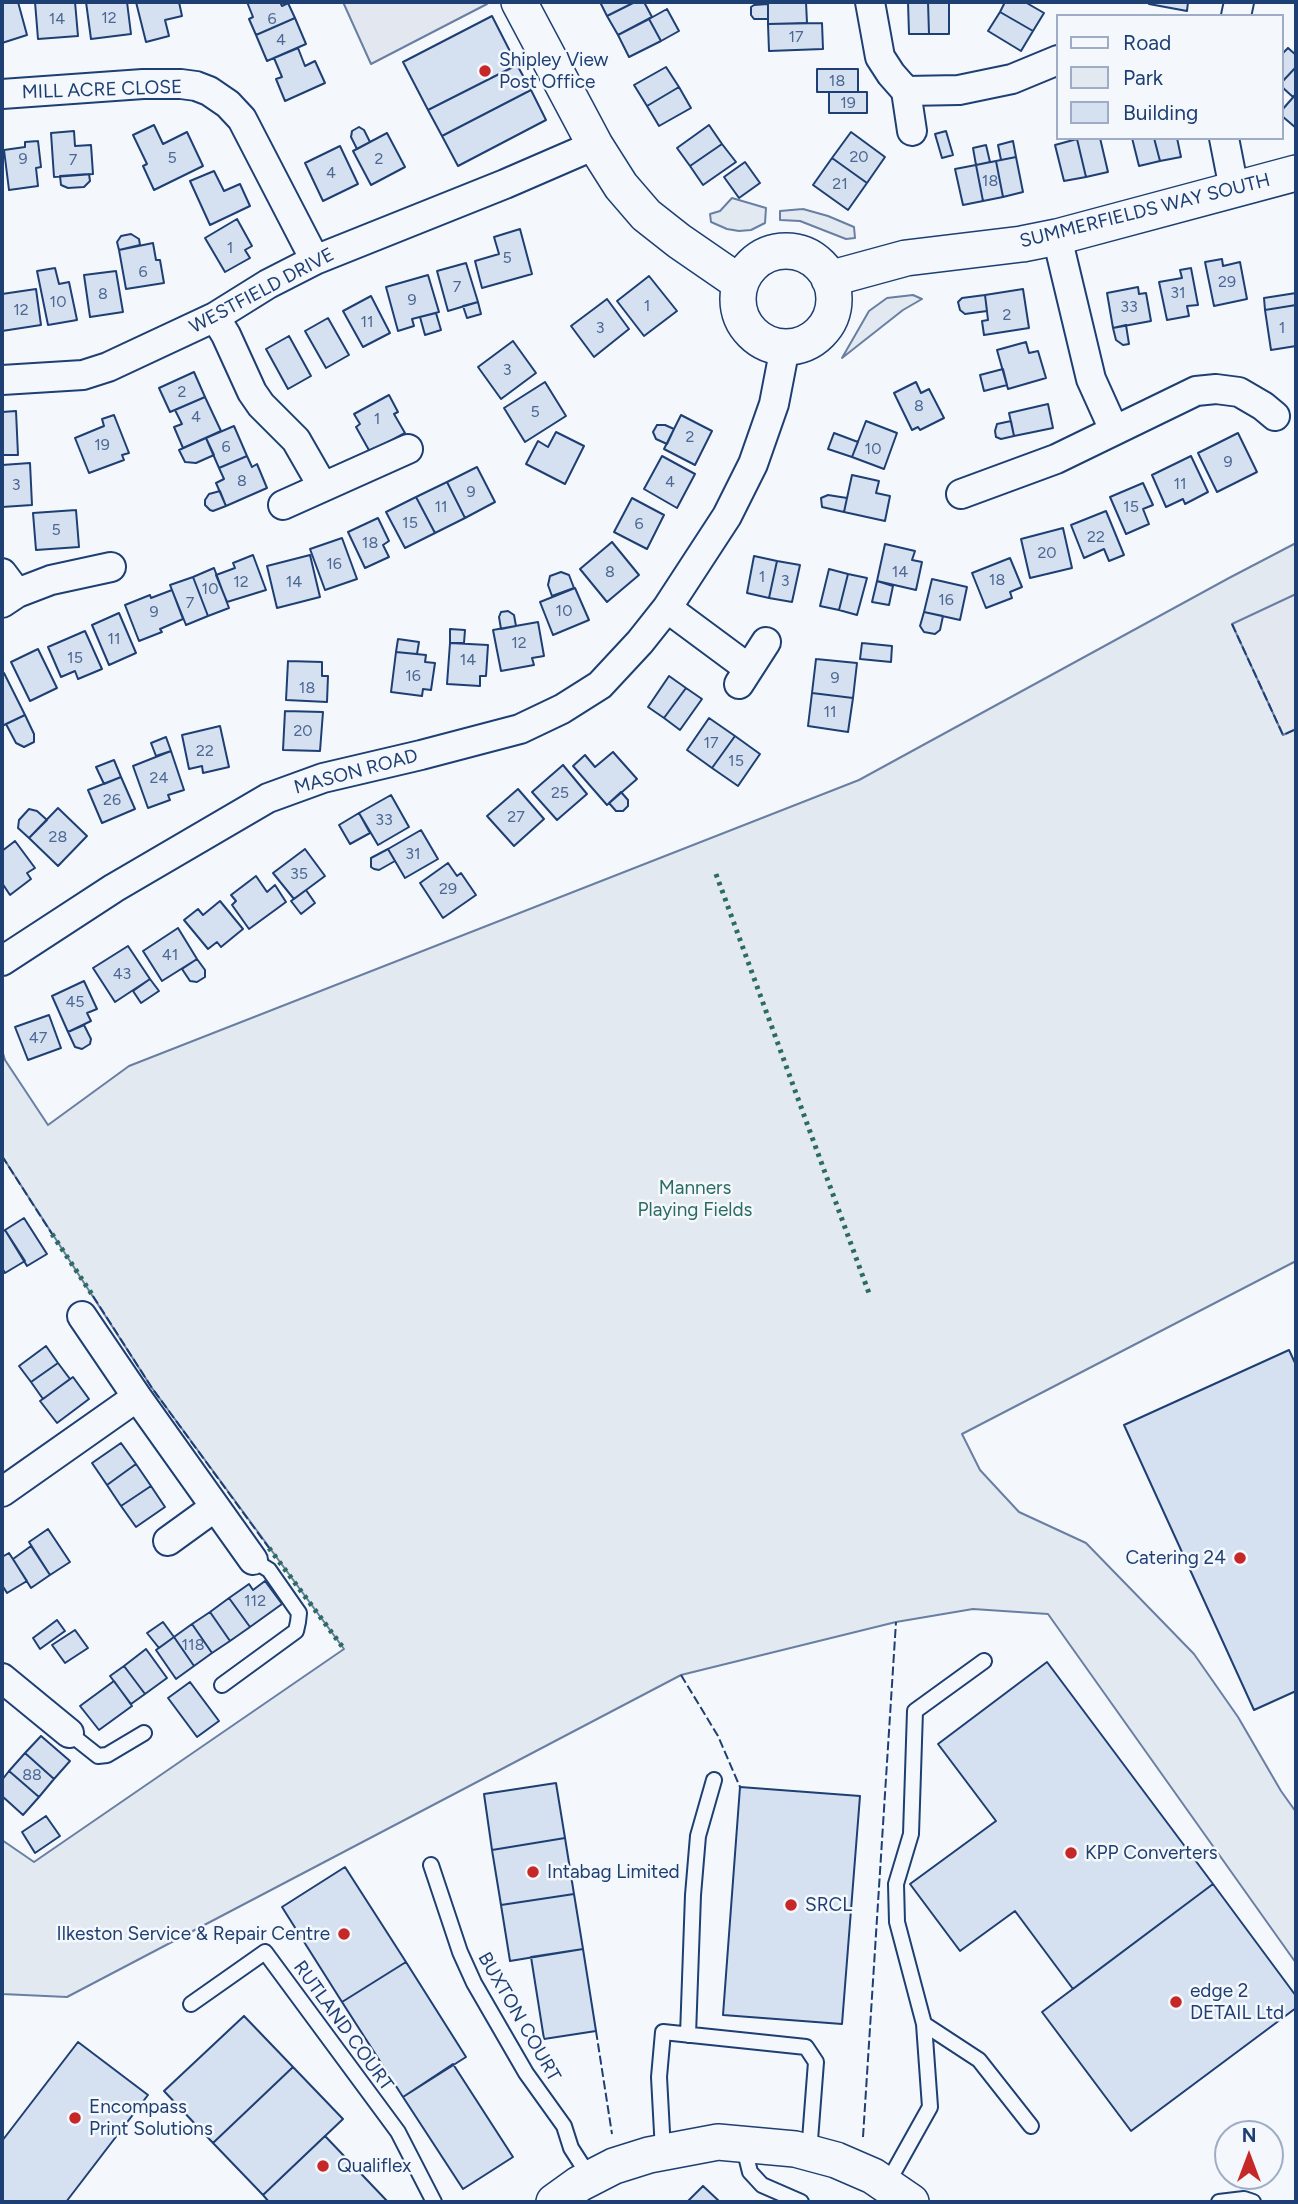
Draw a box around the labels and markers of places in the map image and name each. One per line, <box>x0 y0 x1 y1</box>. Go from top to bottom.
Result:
place label: Shipley View Post Office <box>499 49 608 93</box>
marker: Shipley View Post Office <box>477 63 493 79</box>
place label: Catering 24 <box>1125 1547 1226 1569</box>
marker: Catering 24 <box>1232 1550 1248 1566</box>
place label: KPP Converters <box>1085 1842 1218 1864</box>
marker: KPP Converters <box>1063 1845 1079 1861</box>
place label: Intabag Limited <box>547 1861 680 1883</box>
marker: Intabag Limited <box>525 1864 541 1880</box>
place label: SRCL <box>805 1894 852 1916</box>
marker: SRCL <box>783 1897 799 1913</box>
place label: Ilkeston Service & Repair Centre <box>57 1923 330 1945</box>
marker: Ilkeston Service & Repair Centre <box>336 1926 352 1942</box>
place label: edge 2 DETAIL Ltd <box>1190 1980 1284 2024</box>
marker: edge 2 DETAIL Ltd <box>1168 1994 1184 2010</box>
place label: Encompass Print Solutions <box>89 2096 213 2140</box>
marker: Encompass Print Solutions <box>67 2110 83 2126</box>
place label: Qualiflex <box>337 2155 411 2177</box>
marker: Qualiflex <box>315 2158 331 2174</box>

